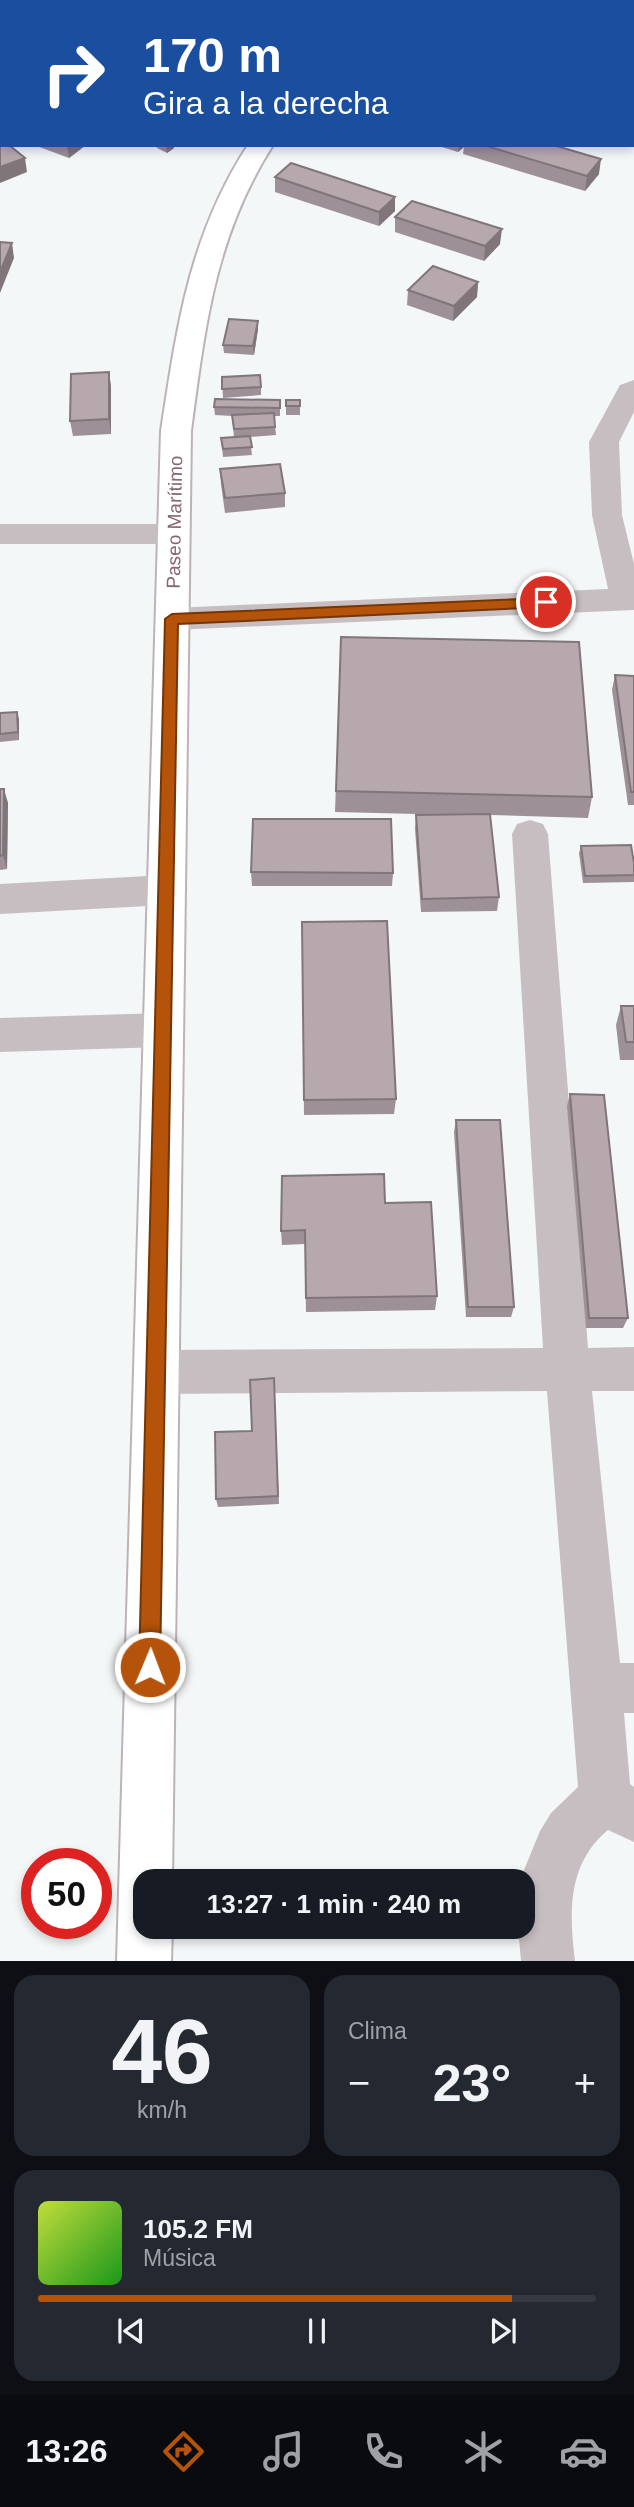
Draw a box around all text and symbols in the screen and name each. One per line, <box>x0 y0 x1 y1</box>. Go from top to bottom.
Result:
icon: right <box>28 28 119 119</box>
text: 170 m <box>143 28 282 82</box>
text: Gira a la derecha <box>143 85 388 121</box>
street label: Paseo Marítimo <box>163 455 186 589</box>
pin <box>516 572 576 632</box>
icon: arrive <box>527 583 565 621</box>
position arrow <box>113 1630 187 1704</box>
speed limit sign: 50 <box>21 1848 112 1939</box>
text: 13:27 · 1 min · 240 m <box>207 1889 461 1919</box>
text: 46 <box>111 2001 213 2102</box>
text: Clima <box>348 2018 407 2044</box>
text: 23° <box>433 2054 511 2112</box>
text: − <box>348 2062 370 2104</box>
text: + <box>574 2062 596 2104</box>
text: km/h <box>137 2097 187 2123</box>
text: 105.2 FM <box>143 2214 253 2244</box>
text: Música <box>143 2245 216 2271</box>
icon: previous <box>112 2312 150 2350</box>
icon: pause <box>298 2312 336 2350</box>
icon: next <box>484 2312 522 2350</box>
icon: directions <box>159 2427 208 2476</box>
icon: music <box>259 2427 308 2476</box>
icon: phone <box>359 2427 408 2476</box>
icon: climate <box>459 2427 508 2476</box>
icon: car <box>559 2427 608 2476</box>
text: 13:26 <box>26 2433 107 2469</box>

